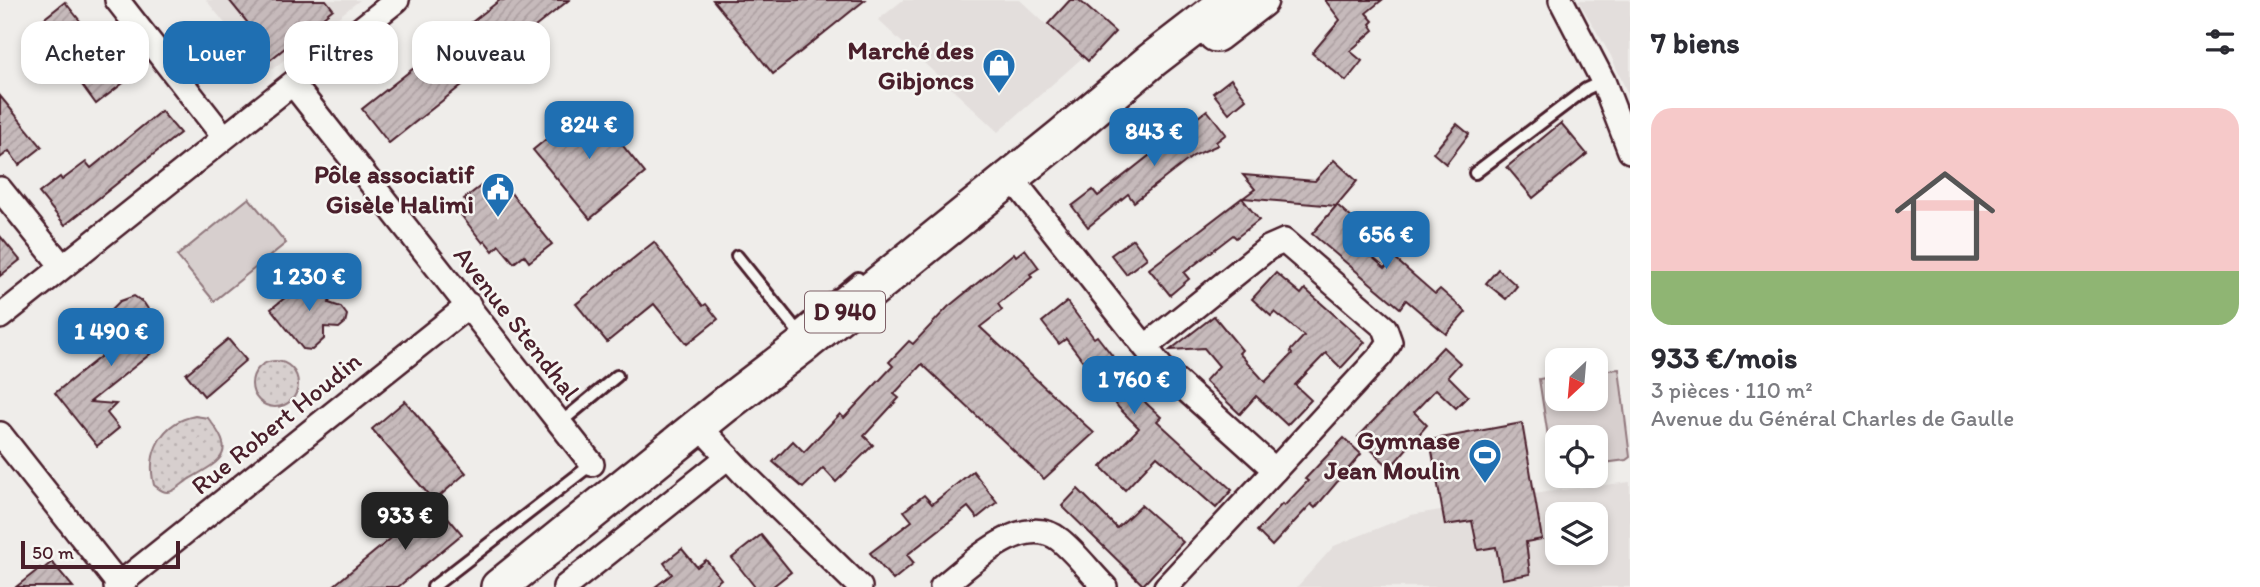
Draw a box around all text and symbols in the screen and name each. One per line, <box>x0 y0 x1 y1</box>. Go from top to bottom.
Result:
chip: Acheter <box>21 21 149 84</box>
chip: Louer <box>163 21 270 84</box>
chip: Filtres <box>284 21 398 84</box>
chip: Nouveau <box>412 21 550 84</box>
icon: filters <box>2201 23 2239 61</box>
text: 7 biens <box>1651 24 1740 61</box>
place label: Marché des Gibjoncs <box>848 34 974 96</box>
shop icon: Marché des Gibjoncs <box>980 46 1018 95</box>
pin: 824 € <box>540 102 638 161</box>
pin: 843 € <box>1105 108 1203 168</box>
text: 824 € <box>561 110 617 138</box>
text: 843 € <box>1125 117 1183 145</box>
icon: home <box>1882 153 2008 279</box>
place label: Pôle associatif Gisèle Halimi <box>314 158 475 220</box>
public building icon: Pôle associatif Gisèle Halimi <box>479 170 517 219</box>
pin: 656 € <box>1337 212 1435 271</box>
text: 656 € <box>1359 220 1413 248</box>
street label: Avenue Stendhal <box>447 240 587 406</box>
pin: 1 230 € <box>244 254 374 313</box>
text: 1 230 € <box>273 262 345 290</box>
road number: D 940 <box>805 292 885 332</box>
pin: 1 490 € <box>46 308 176 368</box>
text: 1 490 € <box>74 317 148 345</box>
text: 933 €/mois <box>1651 339 1797 376</box>
street label: Rue Robert Houdin <box>185 345 368 501</box>
north arrow <box>1545 348 1608 411</box>
map controls <box>1545 348 1608 565</box>
pin: 1 760 € <box>1069 356 1199 416</box>
text: 1 760 € <box>1098 365 1170 393</box>
text: 3 pièces · 110 m² <box>1651 376 1813 404</box>
text: Avenue du Général Charles de Gaulle <box>1651 404 2014 432</box>
place label: Gymnase Jean Moulin <box>1323 424 1460 486</box>
button: locate <box>1545 425 1608 488</box>
sports icon: Gymnase Jean Moulin <box>1466 436 1504 485</box>
pin: 933 € <box>356 492 454 552</box>
text: 933 € <box>377 501 433 529</box>
button: layers <box>1545 502 1608 565</box>
scale bar <box>21 538 180 570</box>
text: 50 m <box>32 541 74 564</box>

